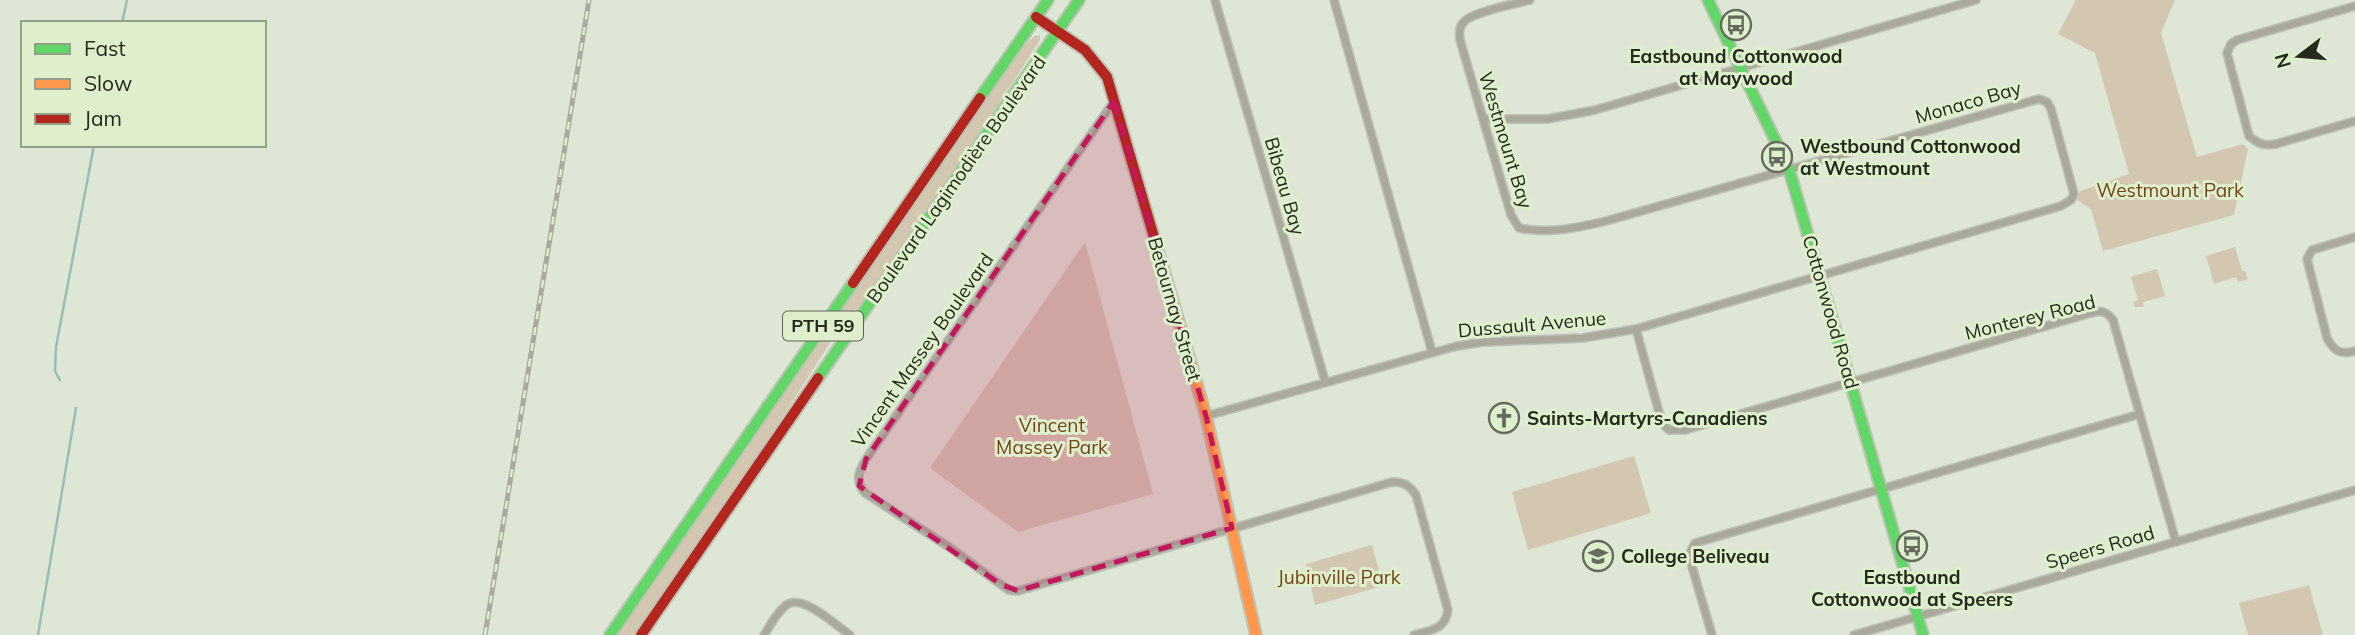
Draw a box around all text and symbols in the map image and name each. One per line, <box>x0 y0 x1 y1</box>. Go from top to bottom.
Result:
bus stop icon: Eastbound Cottonwood at Maywood <box>1719 8 1753 42</box>
legend <box>21 21 266 147</box>
north arrow <box>2264 21 2334 91</box>
text: Fast <box>84 35 126 61</box>
place label: Eastbound Cottonwood at Maywood <box>1629 44 1843 90</box>
text: N <box>2269 50 2296 71</box>
street label: Boulevard Lagimodière Boulevard <box>861 51 1051 307</box>
street label: Westmount Bay <box>1474 69 1538 211</box>
text: Slow <box>84 70 132 96</box>
street label: Monaco Bay <box>1912 75 2024 129</box>
text: Jam <box>84 105 122 131</box>
street label: Bibeau Bay <box>1260 134 1310 238</box>
place label: Westbound Cottonwood at Westmount <box>1800 134 2021 180</box>
bus stop icon: Westbound Cottonwood at Westmount <box>1760 140 1794 174</box>
park label: Westmount Park <box>2096 178 2244 202</box>
street label: Cottonwood Road <box>1798 232 1864 392</box>
street label: Betournay Street <box>1143 234 1207 384</box>
street label: Vincent Massey Boulevard <box>846 248 998 452</box>
street label: Monterey Road <box>1962 289 2098 345</box>
street label: Dussault Avenue <box>1457 306 1607 342</box>
road number: PTH 59 <box>783 312 863 340</box>
church icon: Saints-Martyrs-Canadiens <box>1487 401 1521 435</box>
place label: Saints-Martyrs-Canadiens <box>1527 406 1768 430</box>
park label: Vincent Massey Park <box>996 413 1108 459</box>
street label: Speers Road <box>2043 520 2157 574</box>
bus stop icon: Eastbound Cottonwood at Speers <box>1895 529 1929 563</box>
school or university icon: College Beliveau <box>1581 539 1615 573</box>
place label: College Beliveau <box>1621 544 1769 568</box>
park label: Jubinville Park <box>1277 565 1401 589</box>
place label: Eastbound Cottonwood at Speers <box>1811 565 2013 611</box>

